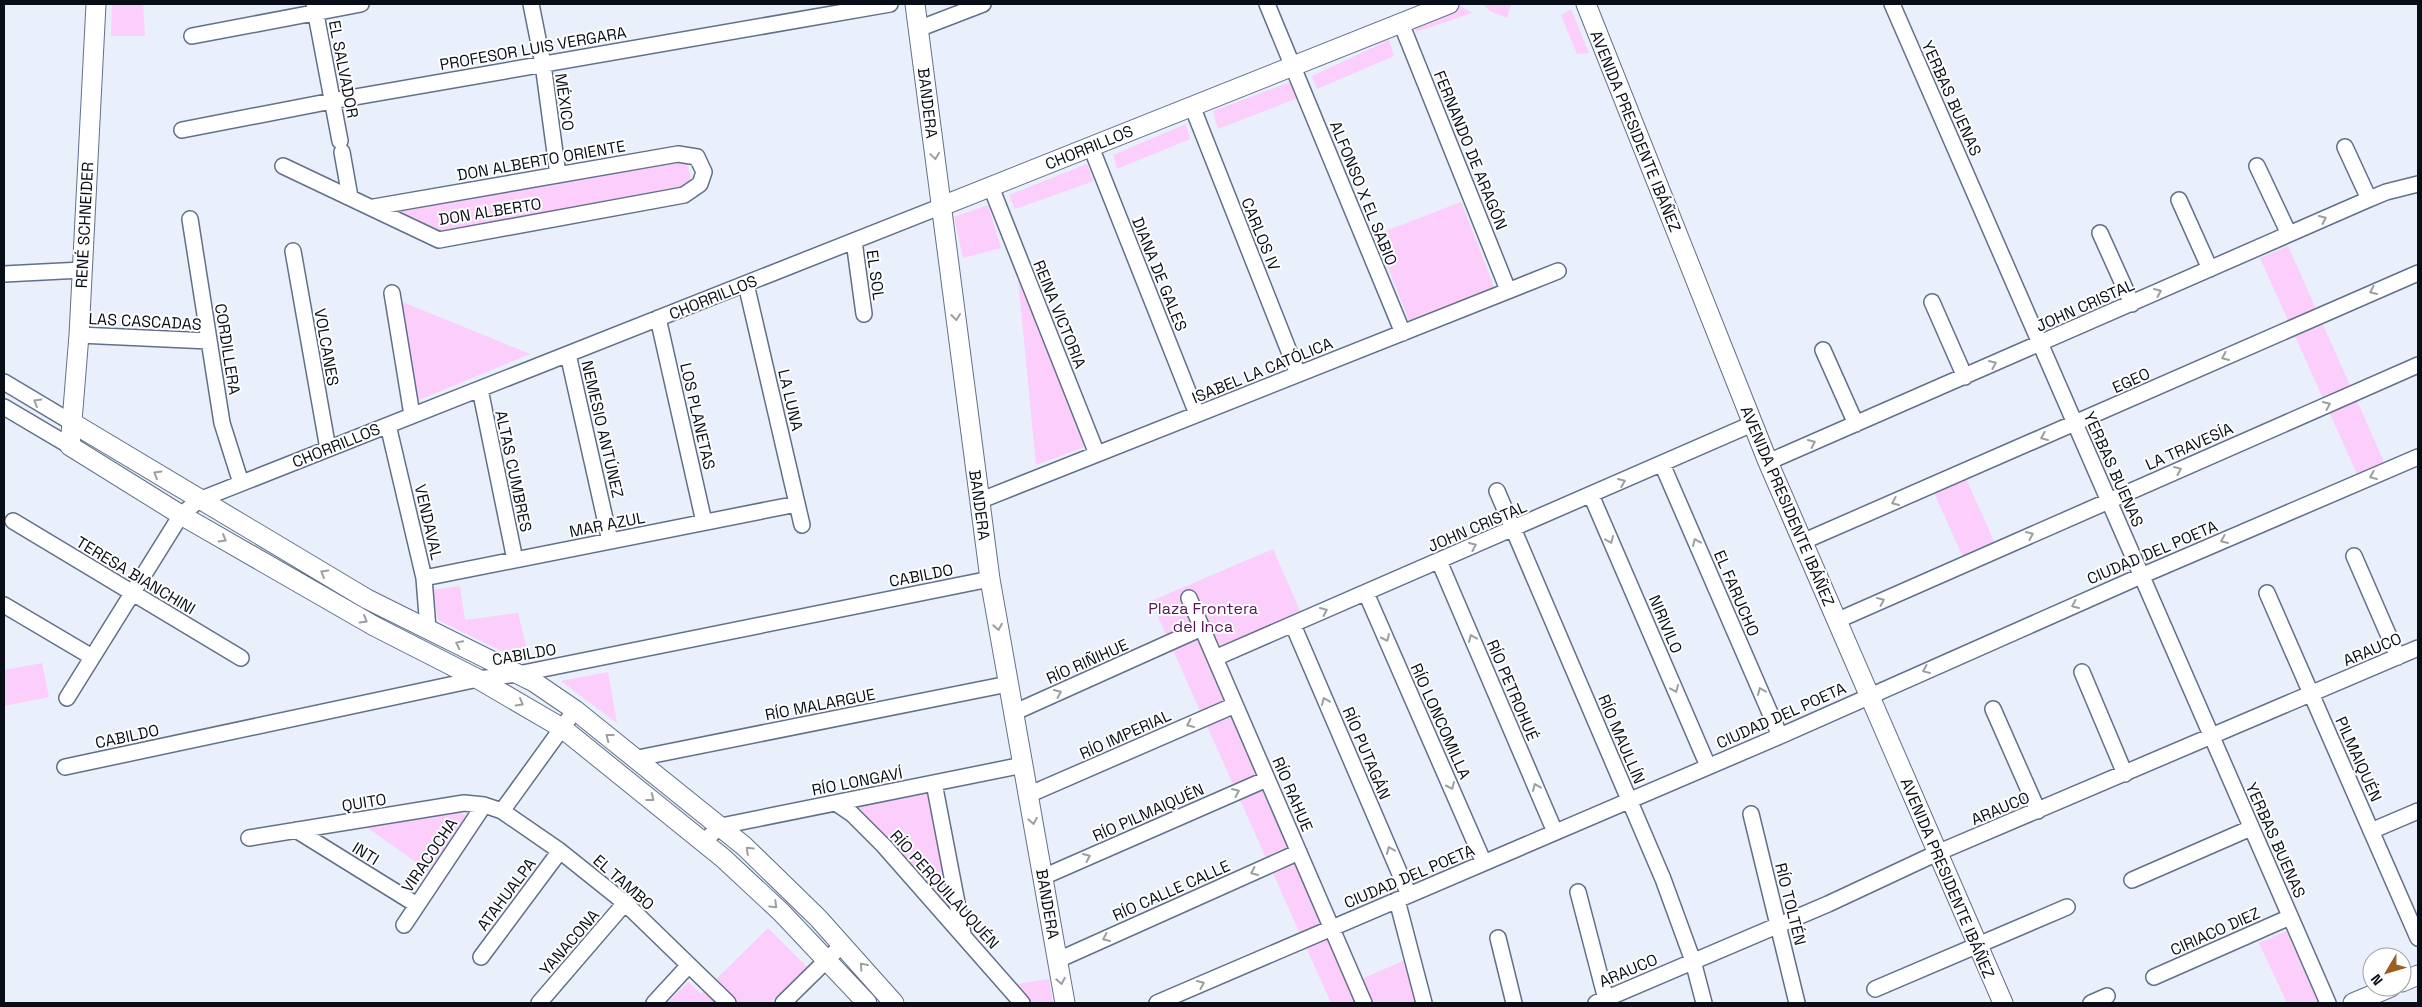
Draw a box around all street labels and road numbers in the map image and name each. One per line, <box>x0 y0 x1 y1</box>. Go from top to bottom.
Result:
street label: EL SALVADOR <box>324 18 363 120</box>
street label: PROFESOR LUIS VERGARA <box>438 22 628 75</box>
street label: AVENIDA PRESIDENTE IBÁÑEZ <box>1585 27 1686 235</box>
street label: YERBAS BUENAS <box>1917 37 1986 159</box>
street label: BANDERA <box>913 67 942 140</box>
street label: FERNANDO DE ARAGÓN <box>1429 67 1512 233</box>
street label: MÉXICO <box>550 72 579 132</box>
street label: ALFONSO X EL SABIO <box>1325 118 1402 269</box>
street label: CHORRILLOS <box>1042 120 1137 175</box>
street label: DON ALBERTO ORIENTE <box>455 135 627 186</box>
street label: RENÉ SCHNEIDER <box>71 161 98 289</box>
street label: DON ALBERTO <box>437 193 543 230</box>
street label: CARLOS IV <box>1236 194 1285 274</box>
street label: DIANA DE GALES <box>1127 214 1192 334</box>
street label: EL SOL <box>862 249 889 302</box>
street label: REINA VICTORIA <box>1028 257 1091 371</box>
street label: CHORRILLOS <box>666 270 761 325</box>
street label: JOHN CRISTAL <box>2033 274 2138 337</box>
street label: CORDILLERA <box>210 302 245 396</box>
street label: VOLCANES <box>309 307 344 388</box>
street label: LAS CASCADAS <box>88 308 202 335</box>
street label: ISABEL LA CATÓLICA <box>1189 333 1336 408</box>
street label: NEMESIO ANTÚNEZ <box>576 358 629 500</box>
street label: LOS PLANETAS <box>675 361 720 472</box>
street label: EGEO <box>2109 363 2153 398</box>
street label: LA LUNA <box>773 367 808 433</box>
street label: AVENIDA PRESIDENTE IBÁÑEZ <box>1736 403 1839 610</box>
street label: ALTAS CUMBRES <box>490 408 537 534</box>
street label: YERBAS BUENAS <box>2079 408 2148 530</box>
street label: CHORRILLOS <box>289 418 384 473</box>
street label: LA TRAVESÍA <box>2142 418 2236 475</box>
street label: BANDERA <box>964 468 995 542</box>
street label: VENDAVAL <box>410 482 447 562</box>
street label: JOHN CRISTAL <box>1424 496 1530 557</box>
street label: MAR AZUL <box>567 507 647 542</box>
street label: CIUDAD DEL POETA <box>2084 515 2221 589</box>
street label: TERESA BIANCHINI <box>72 531 199 619</box>
street label: EL FARUCHO <box>1709 547 1764 639</box>
street label: CABILDO <box>887 559 955 592</box>
street label: NIRIVILO <box>1644 592 1687 657</box>
street label: ARAUCO <box>2340 628 2405 671</box>
street label: RÍO RIÑIHUE <box>1043 634 1131 689</box>
street label: RÍO PETROHUÉ <box>1482 636 1543 744</box>
street label: CABILDO <box>490 639 558 670</box>
street label: RÍO LONCOMILLA <box>1406 660 1476 782</box>
street label: CIUDAD DEL POETA <box>1713 677 1849 753</box>
street label: RÍO MALARGUE <box>763 684 877 725</box>
street label: RÍO MAULLÍN <box>1593 691 1650 787</box>
street label: RÍO PUTAGÁN <box>1338 704 1395 803</box>
street label: RÍO IMPERIAL <box>1076 705 1174 764</box>
street label: PILMAIQUÉN <box>2330 713 2387 805</box>
street label: CABILDO <box>93 719 161 753</box>
street label: RÍO RAHUE <box>1267 754 1318 835</box>
street label: RÍO LONGAVÍ <box>810 762 904 801</box>
street label: AVENIDA PRESIDENTE IBÁÑEZ <box>1896 775 1999 982</box>
street label: RÍO PILMAIQUÉN <box>1089 778 1207 846</box>
street label: YERBAS BUENAS <box>2241 779 2310 901</box>
street label: ARAUCO <box>1968 787 2033 830</box>
street label: QUITO <box>340 789 388 816</box>
street label: VIRACOCHA <box>397 814 462 897</box>
street label: RÍO PERQUILAUQUÉN <box>886 825 1004 953</box>
street label: INTI <box>348 837 383 870</box>
street label: CIUDAD DEL POETA <box>1341 839 1478 913</box>
street label: EL TAMBO <box>589 850 659 915</box>
street label: ATAHUALPA <box>472 854 541 935</box>
street label: RÍO CALLE CALLE <box>1109 855 1233 926</box>
street label: RÍO TOLTÉN <box>1770 861 1811 948</box>
street label: BANDERA <box>1031 867 1064 941</box>
street label: CIRIACO DIEZ <box>2167 902 2263 961</box>
street label: YANACONA <box>535 905 604 980</box>
street label: ARAUCO <box>1596 949 1661 992</box>

